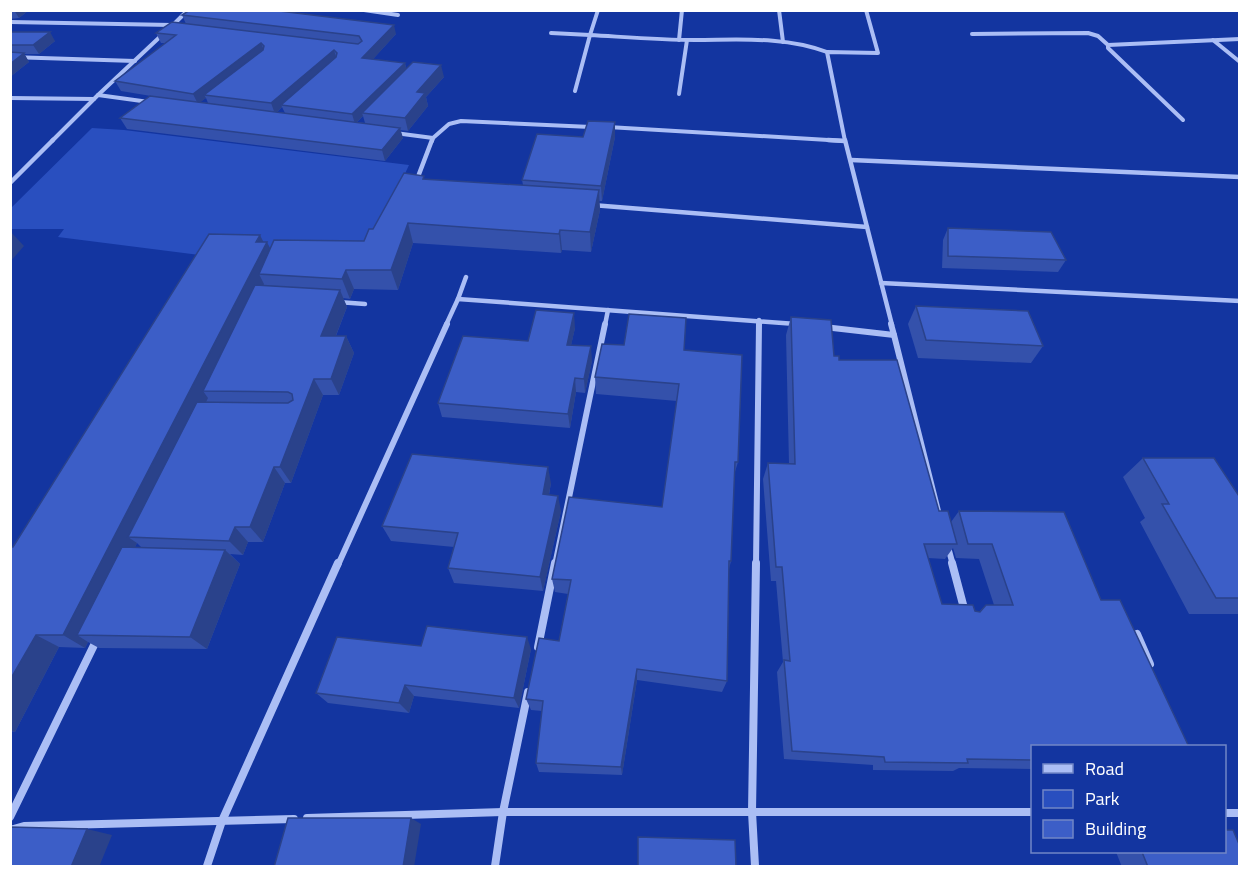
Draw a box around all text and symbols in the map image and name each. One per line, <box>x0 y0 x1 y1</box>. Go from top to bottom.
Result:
legend <box>1031 745 1226 853</box>
text: Road <box>1085 755 1124 782</box>
text: Park <box>1085 785 1120 812</box>
text: Building <box>1085 815 1146 842</box>

